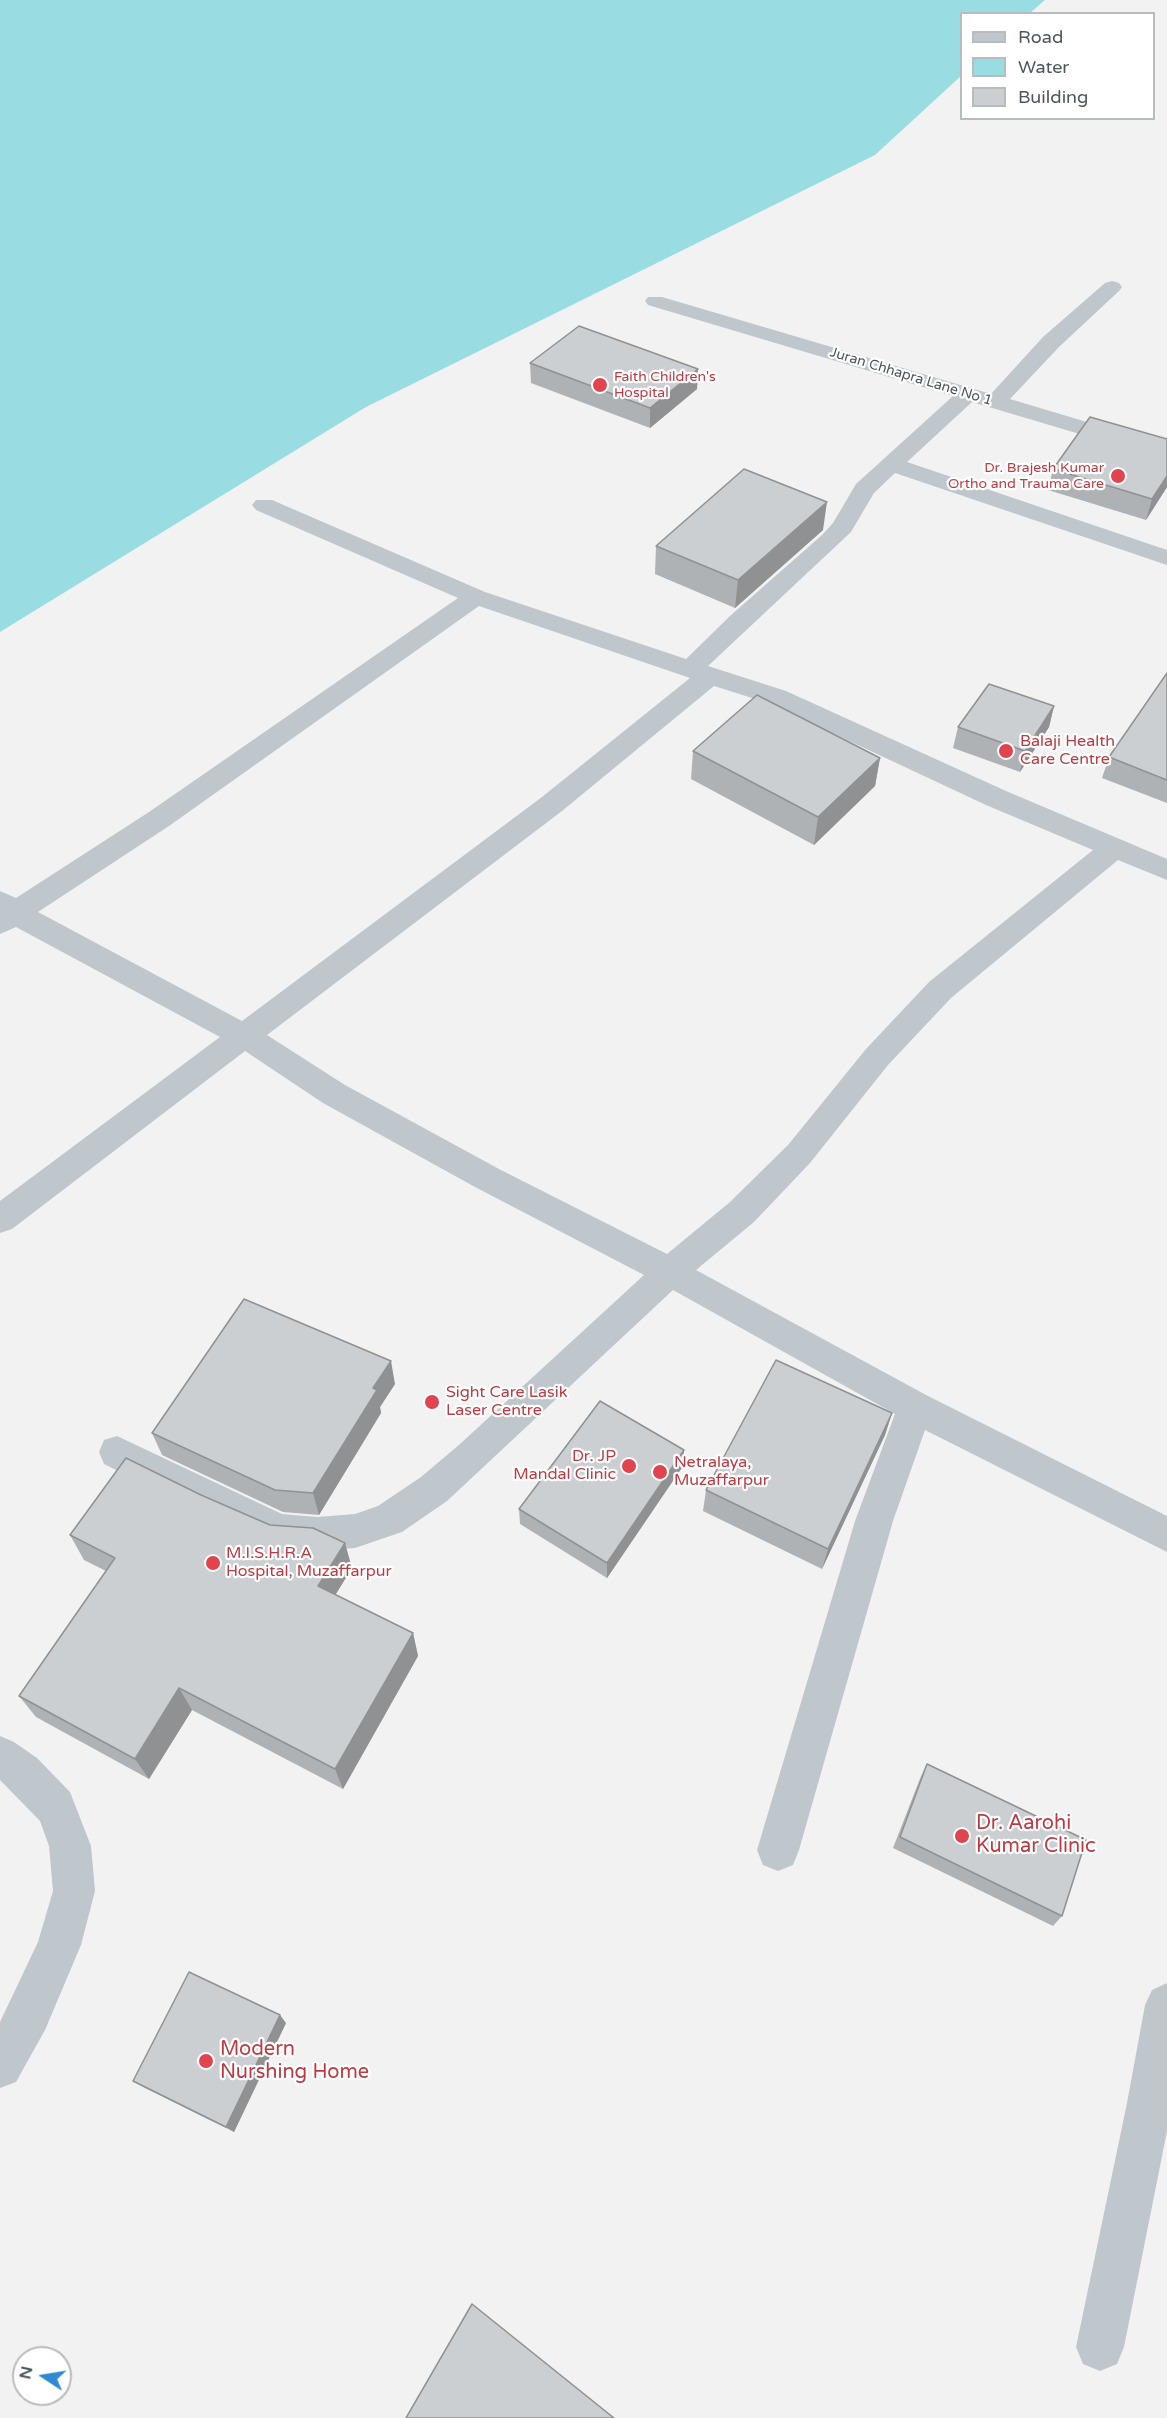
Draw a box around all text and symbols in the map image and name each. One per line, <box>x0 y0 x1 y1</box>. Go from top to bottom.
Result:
legend <box>960 12 1155 120</box>
text: Road <box>1018 26 1063 48</box>
text: Water <box>1018 56 1069 78</box>
text: Building <box>1018 86 1088 108</box>
street label: Juran Chhapra Lane No 1 <box>828 344 994 410</box>
place label: Faith Children's Hospital <box>614 369 716 402</box>
marker: Faith Children's Hospital <box>591 376 609 394</box>
place label: Dr. Brajesh Kumar Ortho and Trauma Care <box>948 460 1104 492</box>
marker: Dr. Brajesh Kumar Ortho and Trauma Care <box>1109 467 1127 485</box>
place label: Balaji Health Care Centre <box>1020 732 1115 770</box>
marker: Balaji Health Care Centre <box>997 742 1015 760</box>
place label: Sight Care Lasik Laser Centre <box>446 1383 567 1421</box>
marker: Sight Care Lasik Laser Centre <box>423 1393 441 1411</box>
place label: Dr. JP Mandal Clinic <box>513 1447 616 1485</box>
place label: Netralaya, Muzaffarpur <box>674 1453 769 1491</box>
marker: Dr. JP Mandal Clinic <box>620 1457 638 1475</box>
marker: Netralaya, Muzaffarpur <box>651 1463 669 1481</box>
place label: M.I.S.H.R.A Hospital, Muzaffarpur <box>226 1544 392 1582</box>
marker: M.I.S.H.R.A Hospital, Muzaffarpur <box>204 1554 222 1572</box>
place label: Dr. Aarohi Kumar Clinic <box>976 1812 1096 1859</box>
marker: Dr. Aarohi Kumar Clinic <box>953 1827 971 1845</box>
place label: Modern Nurshing Home <box>220 2038 369 2085</box>
marker: Modern Nurshing Home <box>197 2052 215 2070</box>
north arrow <box>12 2346 72 2406</box>
text: N <box>15 2364 37 2381</box>

